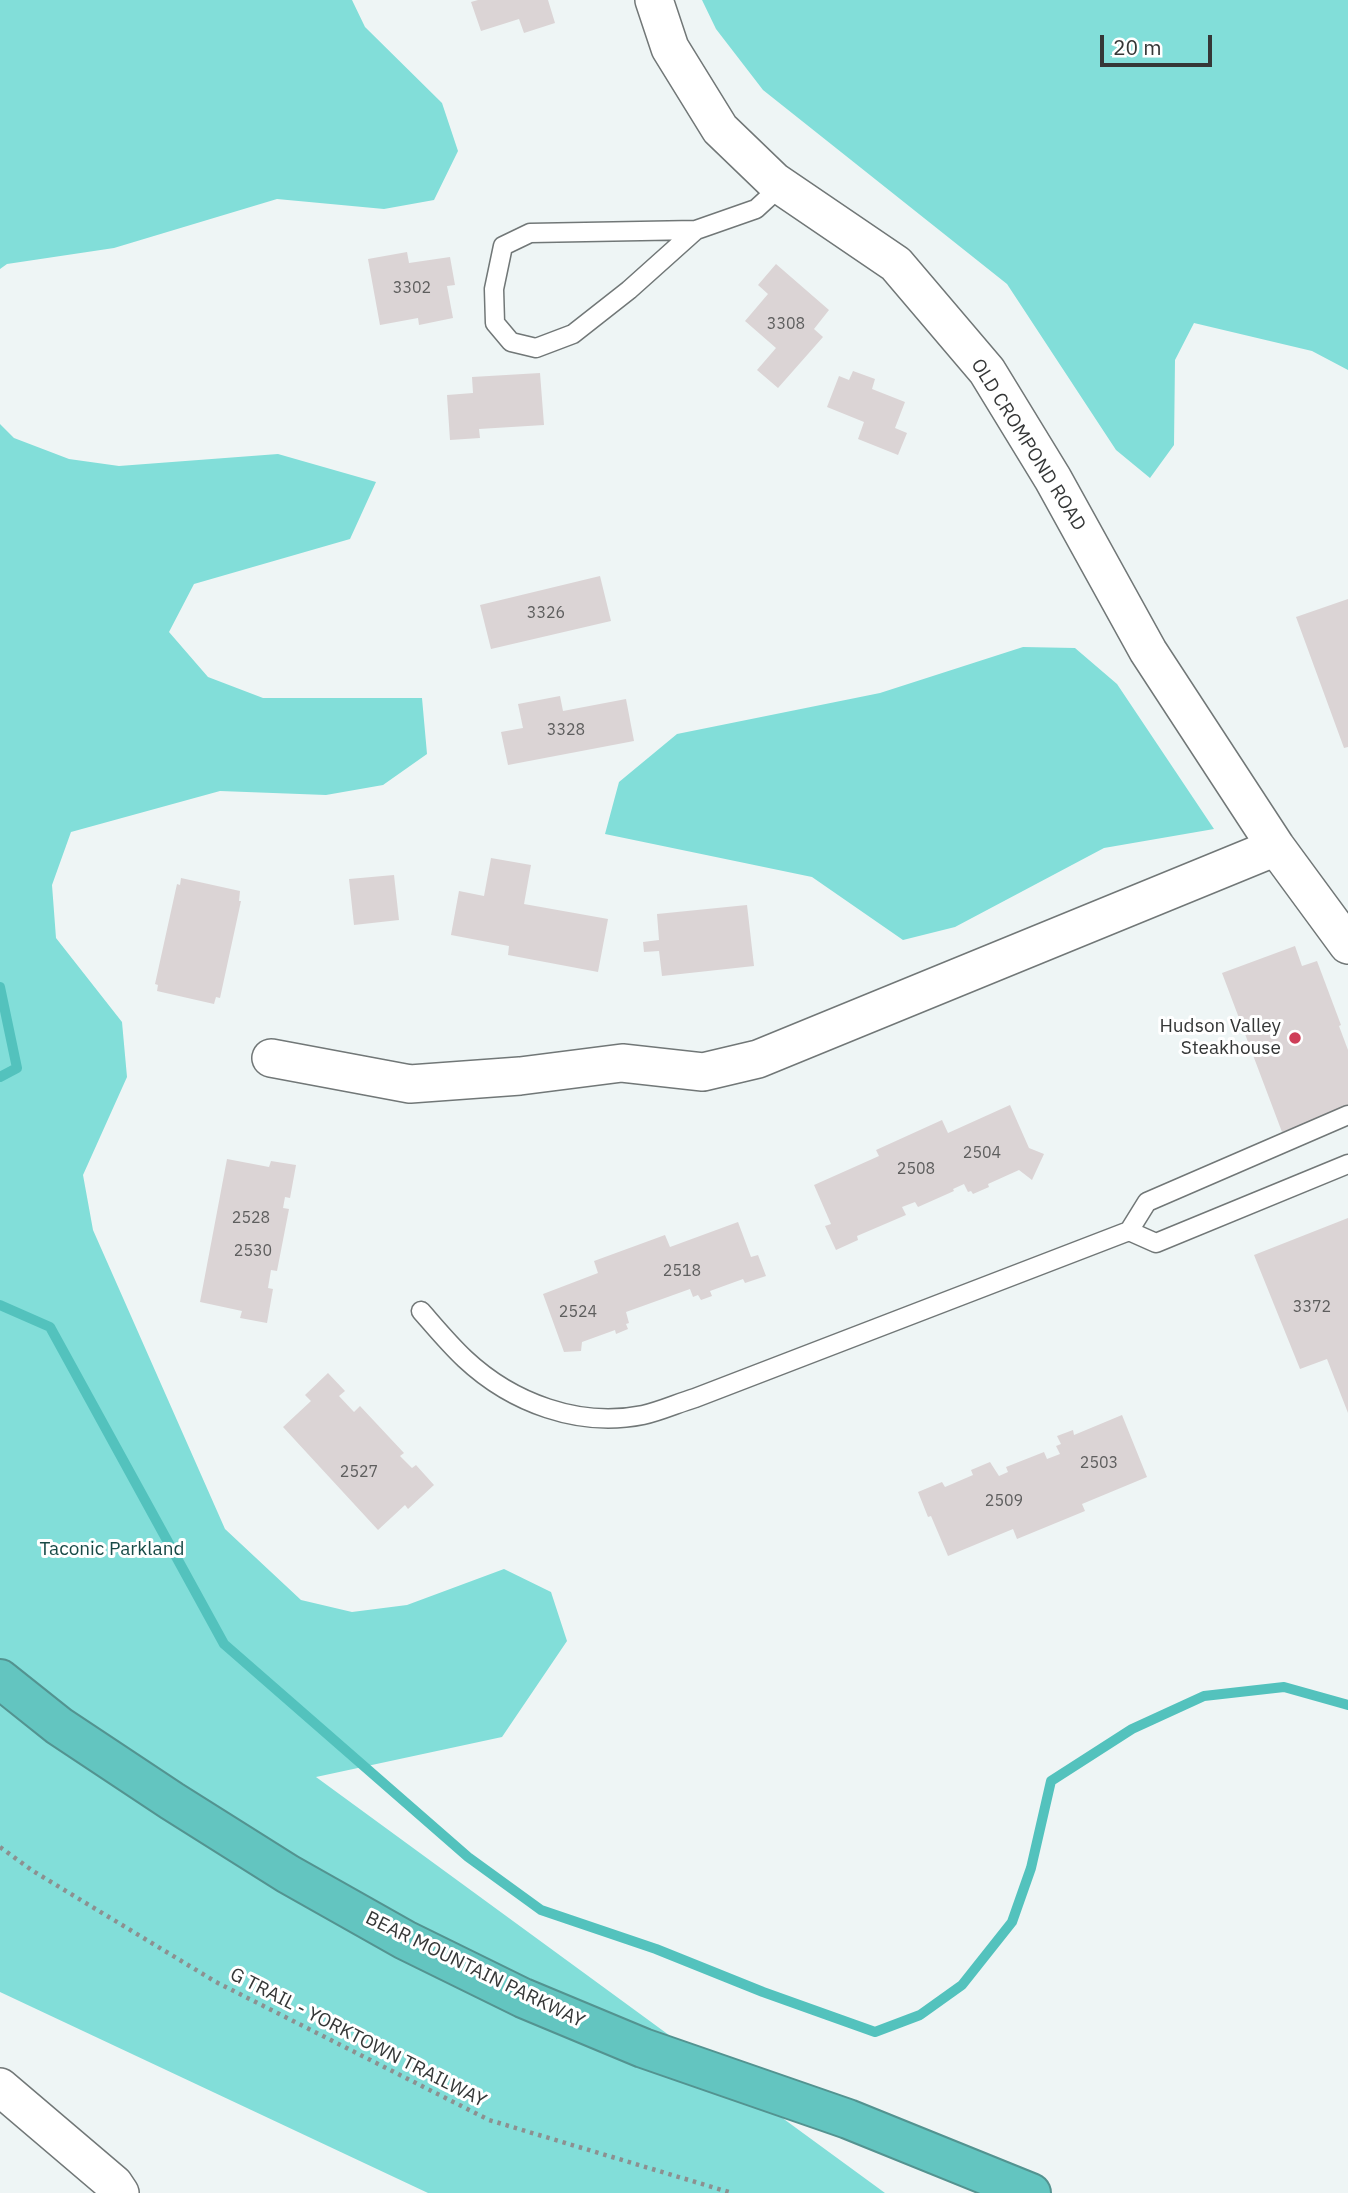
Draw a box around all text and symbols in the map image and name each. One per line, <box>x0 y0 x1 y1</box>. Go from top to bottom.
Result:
scale bar <box>1103 21 1215 65</box>
text: 20 m <box>1113 33 1162 61</box>
house number: 3302 <box>393 278 431 298</box>
house number: 3308 <box>767 314 805 334</box>
street label: OLD CROMPOND ROAD <box>966 355 1090 535</box>
house number: 3326 <box>527 603 565 623</box>
house number: 3328 <box>547 720 585 740</box>
place label: Hudson Valley Steakhouse <box>1159 1016 1281 1060</box>
marker: Hudson Valley Steakhouse <box>1287 1030 1303 1046</box>
house number: 2504 <box>963 1143 1001 1163</box>
house number: 2508 <box>897 1159 935 1179</box>
house number: 2528 <box>232 1208 270 1228</box>
house number: 2530 <box>234 1241 272 1261</box>
house number: 2518 <box>663 1261 701 1281</box>
house number: 3372 <box>1293 1297 1331 1317</box>
house number: 2524 <box>559 1302 597 1322</box>
house number: 2503 <box>1080 1453 1118 1473</box>
house number: 2527 <box>340 1462 378 1482</box>
house number: 2509 <box>985 1491 1023 1511</box>
park label: Taconic Parkland <box>40 1539 184 1561</box>
street label: BEAR MOUNTAIN PARKWAY <box>362 1907 588 2033</box>
street label: G TRAIL - YORKTOWN TRAILWAY <box>226 1963 490 2113</box>

